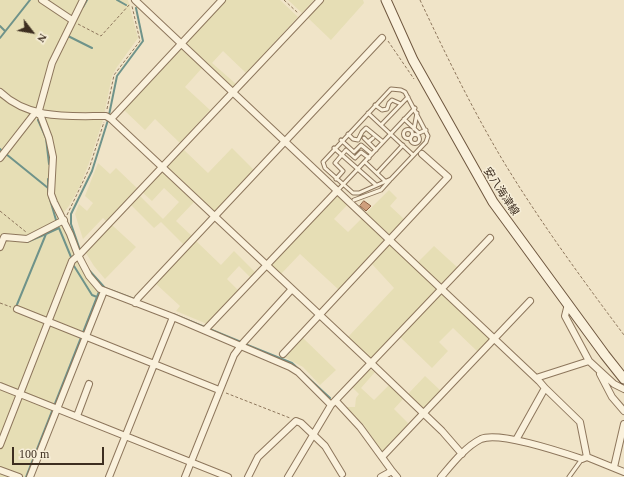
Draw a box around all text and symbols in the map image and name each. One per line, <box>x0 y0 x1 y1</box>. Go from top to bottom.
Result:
north arrow <box>12 12 52 52</box>
text: N <box>35 32 49 45</box>
street label: 安八海津線 <box>481 164 523 218</box>
scale bar <box>14 439 106 465</box>
text: 100 m <box>19 447 49 461</box>

